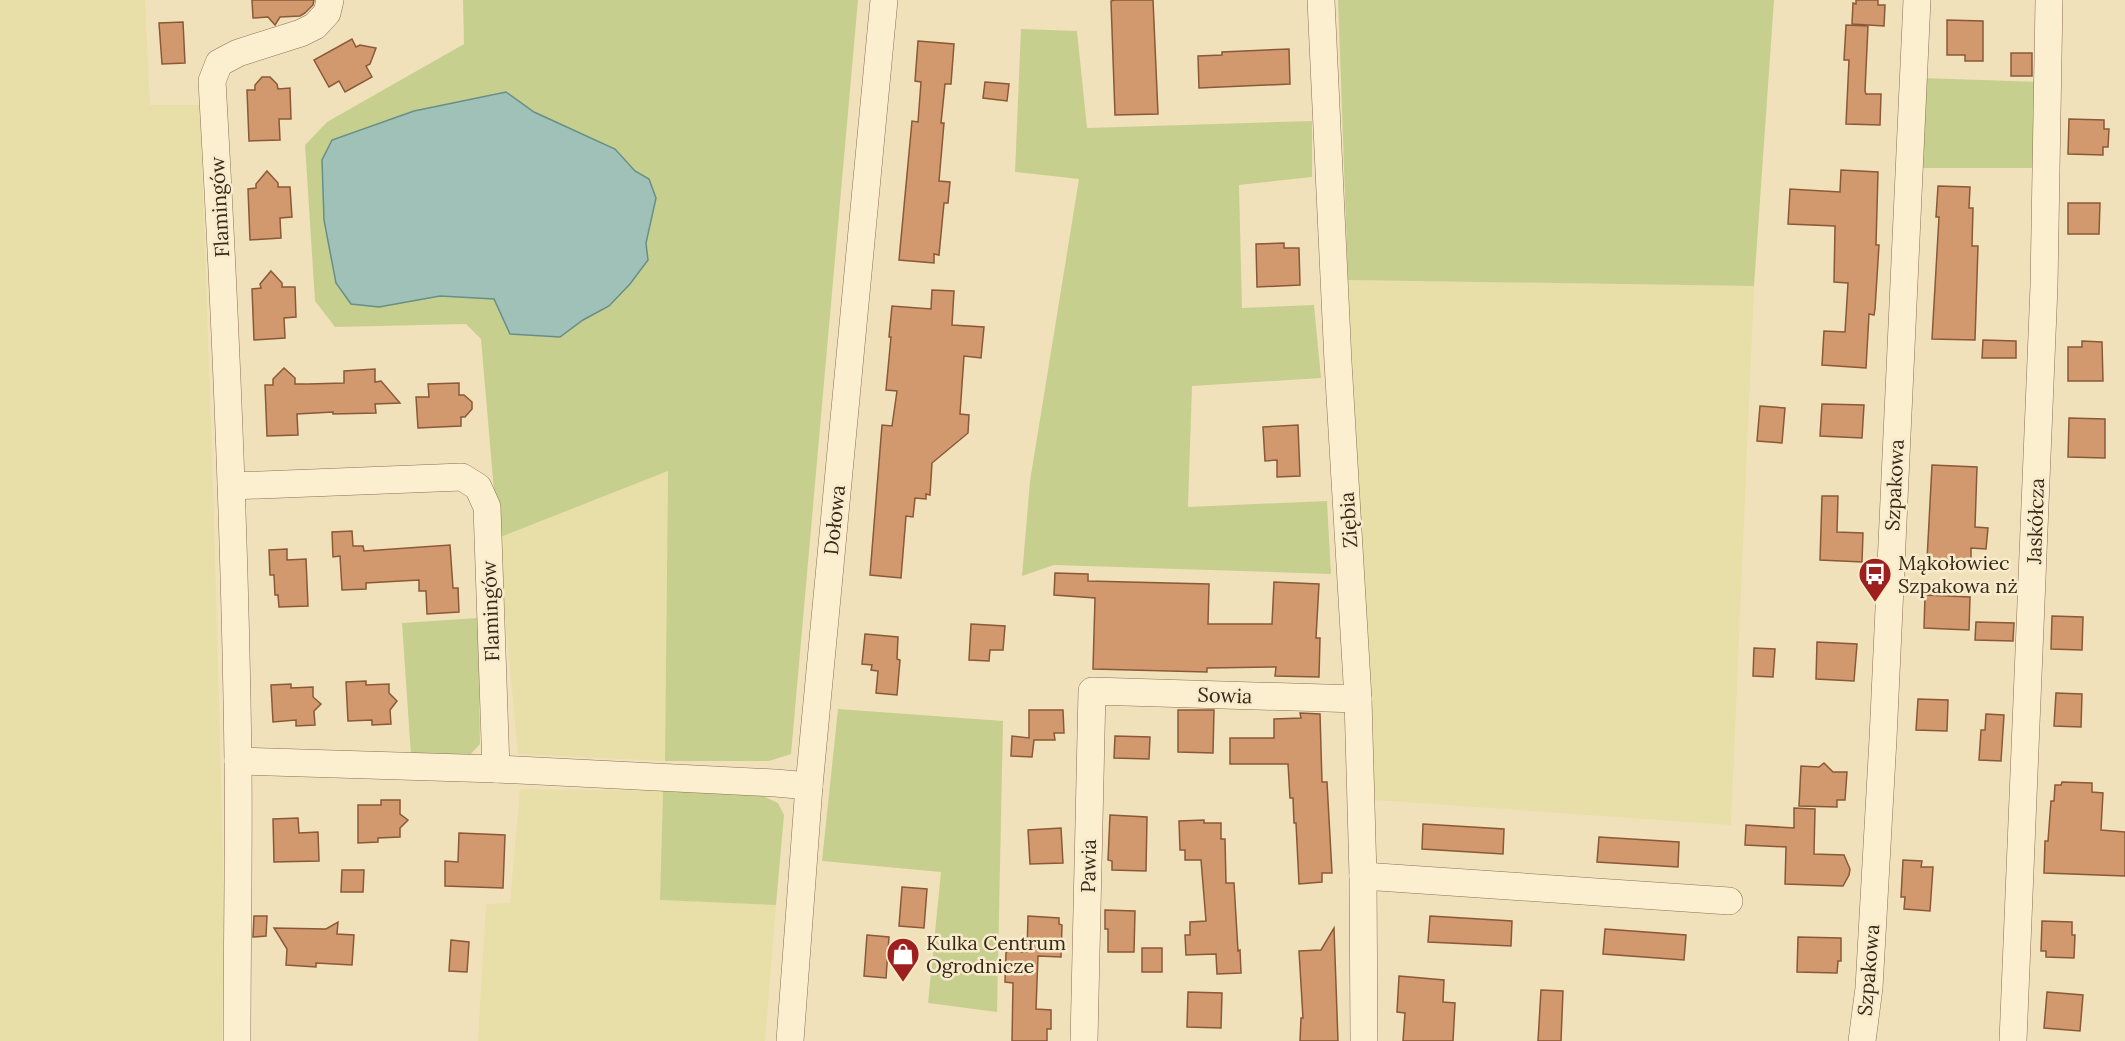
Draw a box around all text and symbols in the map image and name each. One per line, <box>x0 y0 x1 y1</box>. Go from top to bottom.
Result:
street label: Flamingów <box>204 156 234 258</box>
street label: Szpakowa <box>1879 438 1909 532</box>
street label: Jaskółcza <box>2021 478 2049 565</box>
street label: Dołowa <box>818 484 850 556</box>
street label: Ziębia <box>1334 491 1362 549</box>
place label: Mąkołowiec Szpakowa nż <box>1898 550 2018 598</box>
bus stop icon: Mąkołowiec Szpakowa nż <box>1857 556 1893 603</box>
street label: Flamingów <box>476 560 504 662</box>
street label: Sowia <box>1197 682 1253 708</box>
street label: Pawia <box>1075 839 1101 893</box>
street label: Szpakowa <box>1852 923 1884 1017</box>
place label: Kulka Centrum Ogrodnicze <box>926 930 1066 978</box>
shop icon: Kulka Centrum Ogrodnicze <box>885 936 921 983</box>

